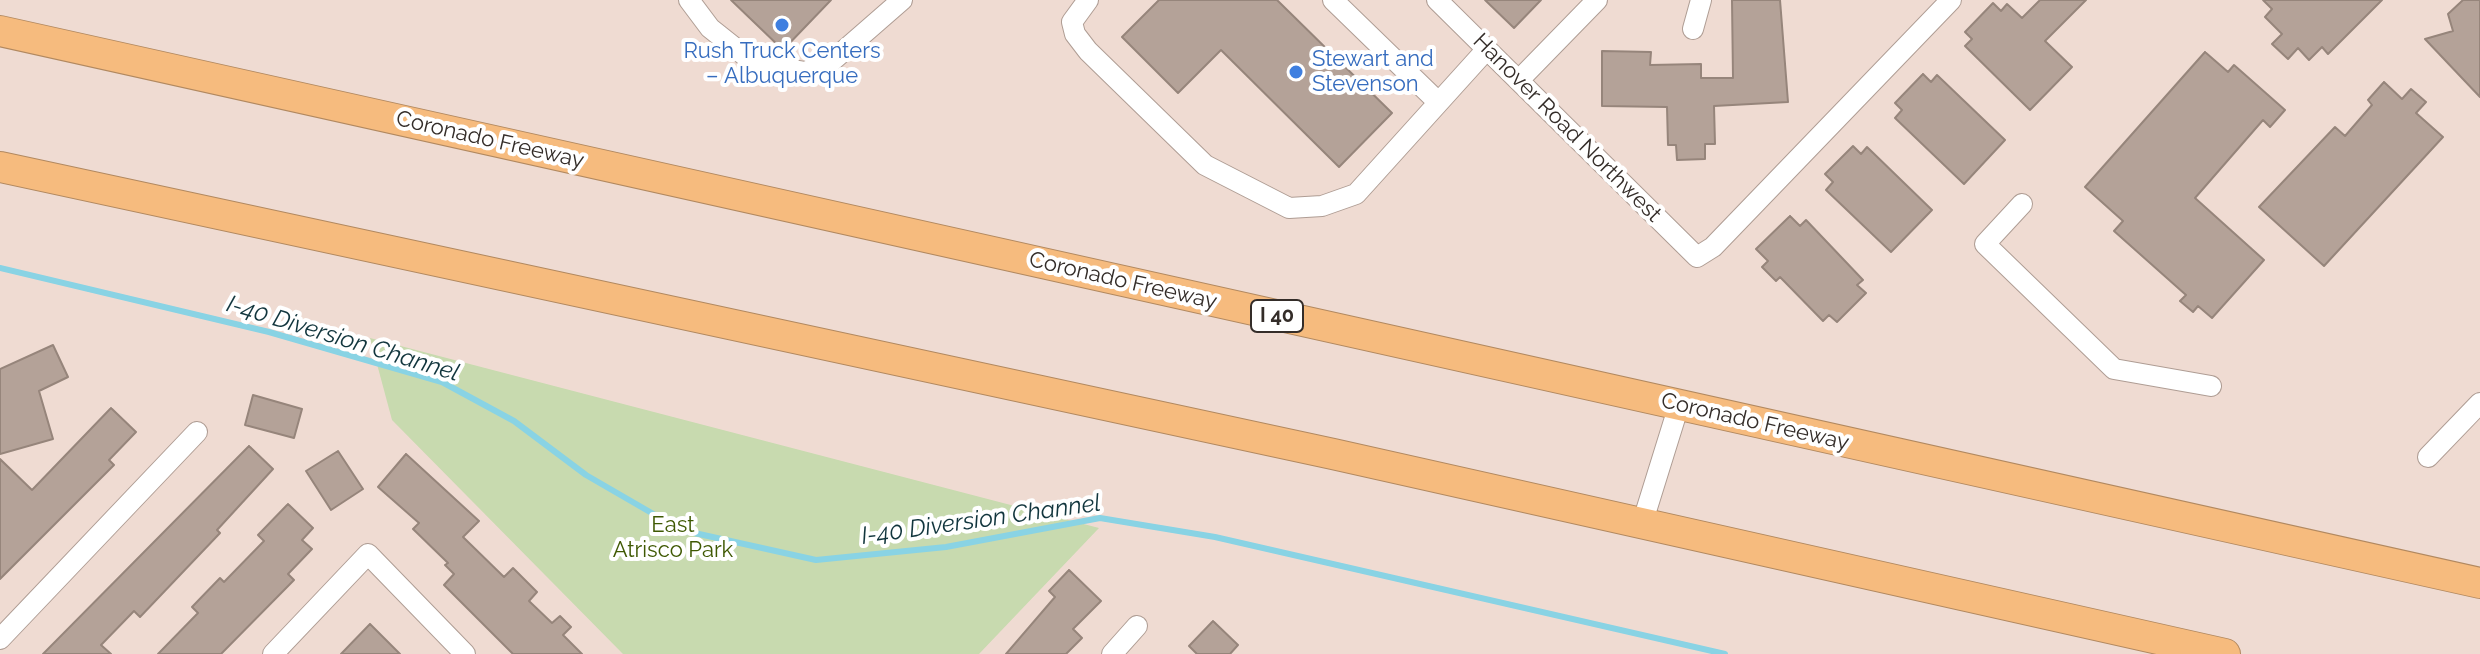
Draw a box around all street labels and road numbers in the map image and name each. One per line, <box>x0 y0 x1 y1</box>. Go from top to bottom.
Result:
street label: Hanover Road Northwest <box>1467 28 1667 228</box>
street label: Coronado Freeway <box>393 106 587 174</box>
street label: Coronado Freeway <box>1026 247 1220 315</box>
road number: I 40 <box>1251 300 1303 332</box>
street label: Coronado Freeway <box>1658 388 1852 456</box>

